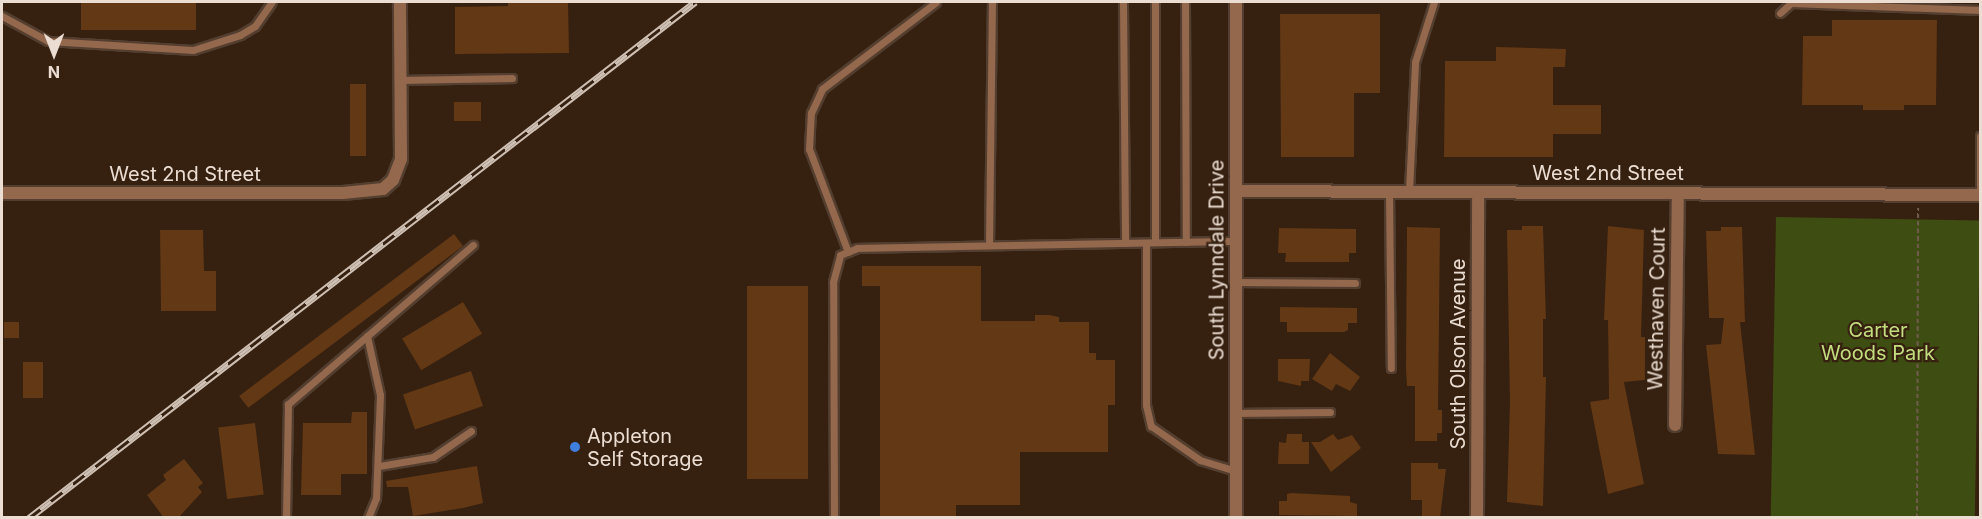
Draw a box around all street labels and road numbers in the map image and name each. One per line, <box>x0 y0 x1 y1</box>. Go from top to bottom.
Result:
street label: South Lynndale Drive <box>1205 160 1229 360</box>
street label: West 2nd Street <box>1532 161 1684 185</box>
street label: West 2nd Street <box>109 162 261 186</box>
street label: Westhaven Court <box>1644 227 1670 391</box>
street label: South Olson Avenue <box>1446 258 1470 450</box>

